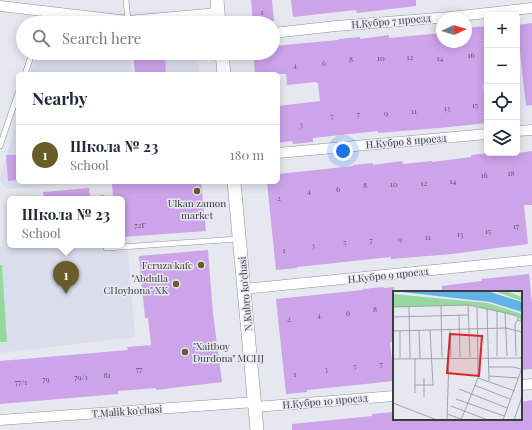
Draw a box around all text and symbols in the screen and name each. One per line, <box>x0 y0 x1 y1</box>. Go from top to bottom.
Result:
house number: 1 <box>261 6 264 17</box>
street label: Н.Кубро 7 проезд <box>351 10 432 31</box>
north arrow <box>436 12 472 48</box>
map controls <box>484 12 520 156</box>
button: + <box>484 12 520 48</box>
search box <box>16 16 280 60</box>
icon: search <box>30 27 52 49</box>
text: Search here <box>62 28 141 48</box>
button: − <box>484 48 520 84</box>
house number: 16 <box>467 49 475 60</box>
house number: 12 <box>407 51 414 62</box>
house number: 10 <box>377 52 385 63</box>
house number: 14 <box>437 52 443 63</box>
house number: 8 <box>349 53 353 64</box>
house number: 6 <box>322 57 326 68</box>
house number: 4 <box>293 59 297 70</box>
button: locate <box>484 84 520 120</box>
text: Nearby <box>32 87 87 109</box>
house number: 15 <box>472 99 478 110</box>
house number: 13 <box>444 102 451 113</box>
house number: 11 <box>411 105 417 116</box>
house number: 9 <box>384 107 388 118</box>
house number: 7 <box>356 108 360 119</box>
house number: 5 <box>330 110 334 121</box>
house number: 3 <box>299 118 303 129</box>
button: layers <box>484 120 520 156</box>
street label: Н.Кубро 8 проезд <box>365 130 448 152</box>
text: Школа № 23 <box>70 136 158 156</box>
your location <box>333 141 353 161</box>
text: 1 <box>43 146 47 163</box>
text: 180 m <box>230 146 264 163</box>
text: School <box>70 156 109 173</box>
house number: 18 <box>507 167 515 178</box>
house number: 16 <box>480 169 488 180</box>
house number: 14 <box>450 175 456 186</box>
house number: 12 <box>421 177 428 188</box>
house number: 10 <box>390 178 398 189</box>
house number: 8 <box>363 179 367 190</box>
house number: 6 <box>336 183 340 194</box>
house number: 4 <box>307 185 311 196</box>
marker: Ulkan zamon market <box>192 186 202 196</box>
house number: 2 <box>277 192 281 203</box>
popup <box>7 196 125 248</box>
place label: Ulkan zamon market <box>168 196 226 222</box>
text: Школа № 23 <box>22 204 110 224</box>
house number: 72Г <box>134 219 146 230</box>
house number: 17 <box>513 220 520 231</box>
text: School <box>22 224 61 241</box>
house number: 15 <box>485 225 491 236</box>
house number: 13 <box>457 228 464 239</box>
house number: 11 <box>425 231 431 242</box>
house number: 9 <box>398 233 402 244</box>
house number: 7 <box>369 234 373 245</box>
house number: 5 <box>343 236 347 247</box>
house number: 3 <box>311 239 315 250</box>
house number: 1 <box>283 244 286 255</box>
street label: N.Kubro ko'chasi <box>235 256 255 332</box>
place label: Feruza kafe <box>142 258 193 272</box>
marker: Feruza kafe <box>196 260 206 270</box>
pin: 1 <box>53 261 79 294</box>
street label: Н.Кубро 9 проезд <box>347 264 430 286</box>
place label: "Abdulla CHoyhona" XK <box>103 271 168 297</box>
marker: "Abdulla CHoyhona" XK <box>171 279 181 289</box>
inset map <box>393 291 522 420</box>
house number: 8 <box>373 303 377 314</box>
house number: 6 <box>346 307 350 318</box>
house number: 4 <box>317 309 321 320</box>
house number: 2 <box>287 313 291 324</box>
place label: "Xaitboy Durdona" MCHJ <box>193 339 264 365</box>
marker: "Xaitboy Durdona" MCHJ <box>180 347 190 357</box>
house number: 7 <box>379 358 383 369</box>
house number: 5 <box>353 360 357 371</box>
house number: 77 <box>136 363 143 374</box>
house number: 3 <box>324 363 328 374</box>
house number: 1 <box>294 368 297 379</box>
house number: 81 <box>103 369 111 380</box>
house number: 79/1 <box>74 371 88 382</box>
house number: 79 <box>42 373 50 384</box>
house number: 77/1 <box>15 376 27 387</box>
street label: Н.Кубро 10 проезд <box>282 390 369 412</box>
street label: T.Malik ko'chasi <box>91 402 163 420</box>

